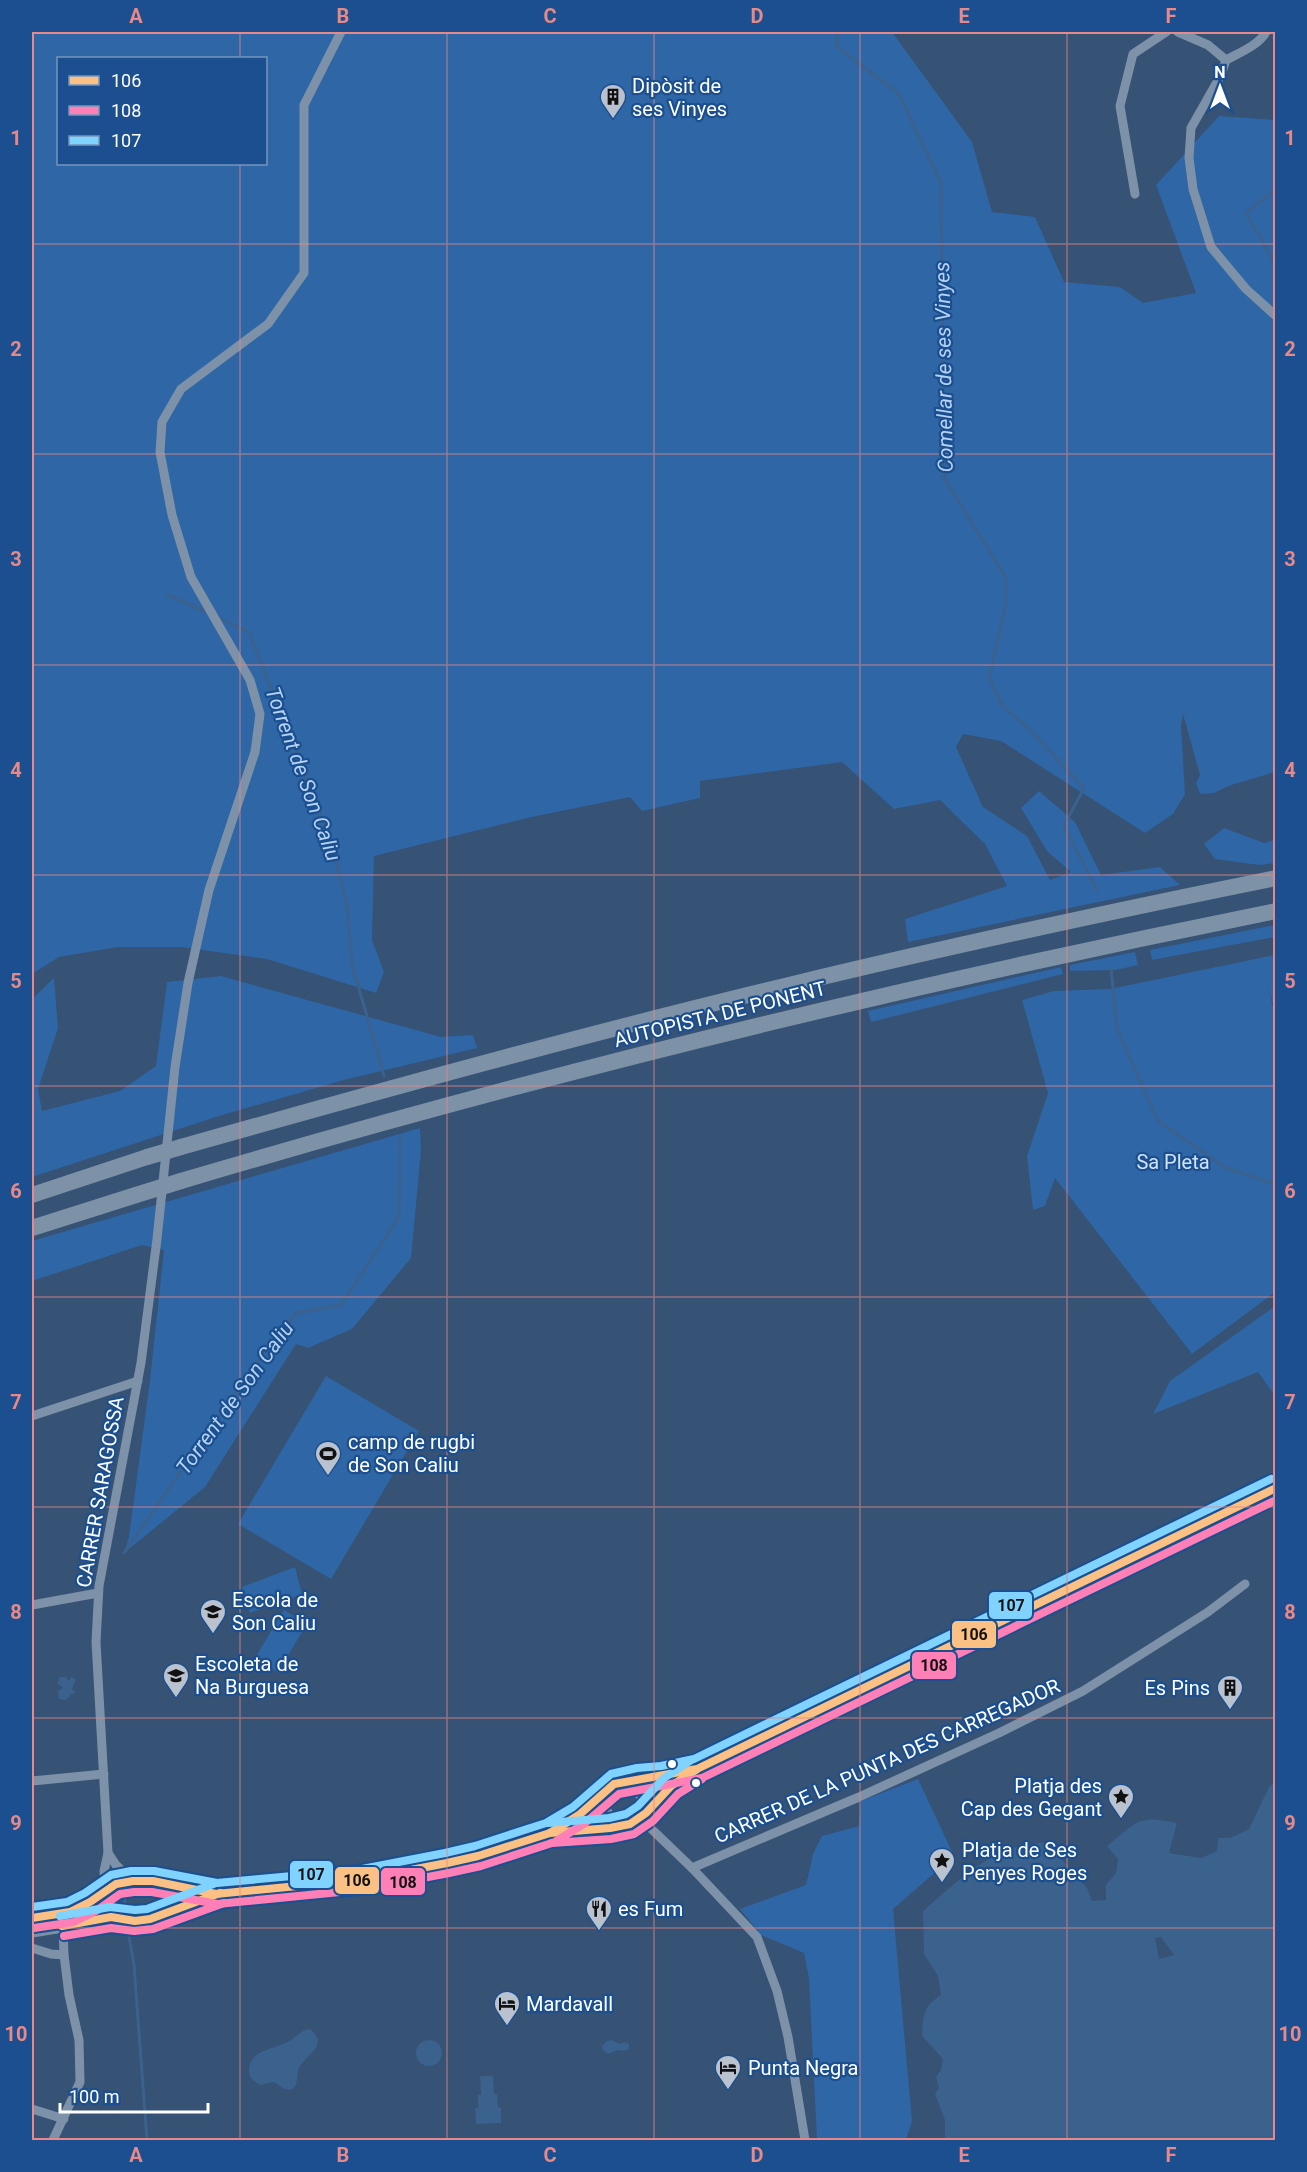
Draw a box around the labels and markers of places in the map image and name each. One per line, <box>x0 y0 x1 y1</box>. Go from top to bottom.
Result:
place label: Dipòsit de ses Vinyes <box>632 74 727 121</box>
building icon: Dipòsit de ses Vinyes <box>598 82 628 120</box>
place label: camp de rugbi de Son Caliu <box>348 1430 475 1477</box>
sports icon: camp de rugbi de Son Caliu <box>313 1439 343 1477</box>
place label: Escola de Son Caliu <box>232 1588 318 1635</box>
school or university icon: Escola de Son Caliu <box>198 1597 228 1635</box>
place label: Escoleta de Na Burguesa <box>195 1652 309 1699</box>
school or university icon: Escoleta de Na Burguesa <box>161 1661 191 1699</box>
building icon: Es Pins <box>1215 1673 1245 1711</box>
place label: Es Pins <box>1145 1676 1210 1700</box>
unlabelled marker <box>666 1758 678 1770</box>
place label: Platja des Cap des Gegant <box>961 1774 1102 1821</box>
unlabelled marker <box>690 1777 702 1789</box>
place icon: Platja des Cap des Gegant <box>1106 1782 1136 1820</box>
place label: Platja de Ses Penyes Roges <box>962 1838 1087 1885</box>
place icon: Platja de Ses Penyes Roges <box>927 1846 957 1884</box>
restaurant icon: es Fum <box>584 1894 614 1932</box>
place label: es Fum <box>618 1897 683 1921</box>
hotel icon: Mardavall <box>492 1989 522 2027</box>
place label: Mardavall <box>526 1992 613 2016</box>
hotel icon: Punta Negra <box>713 2053 743 2091</box>
place label: Punta Negra <box>748 2056 858 2080</box>

